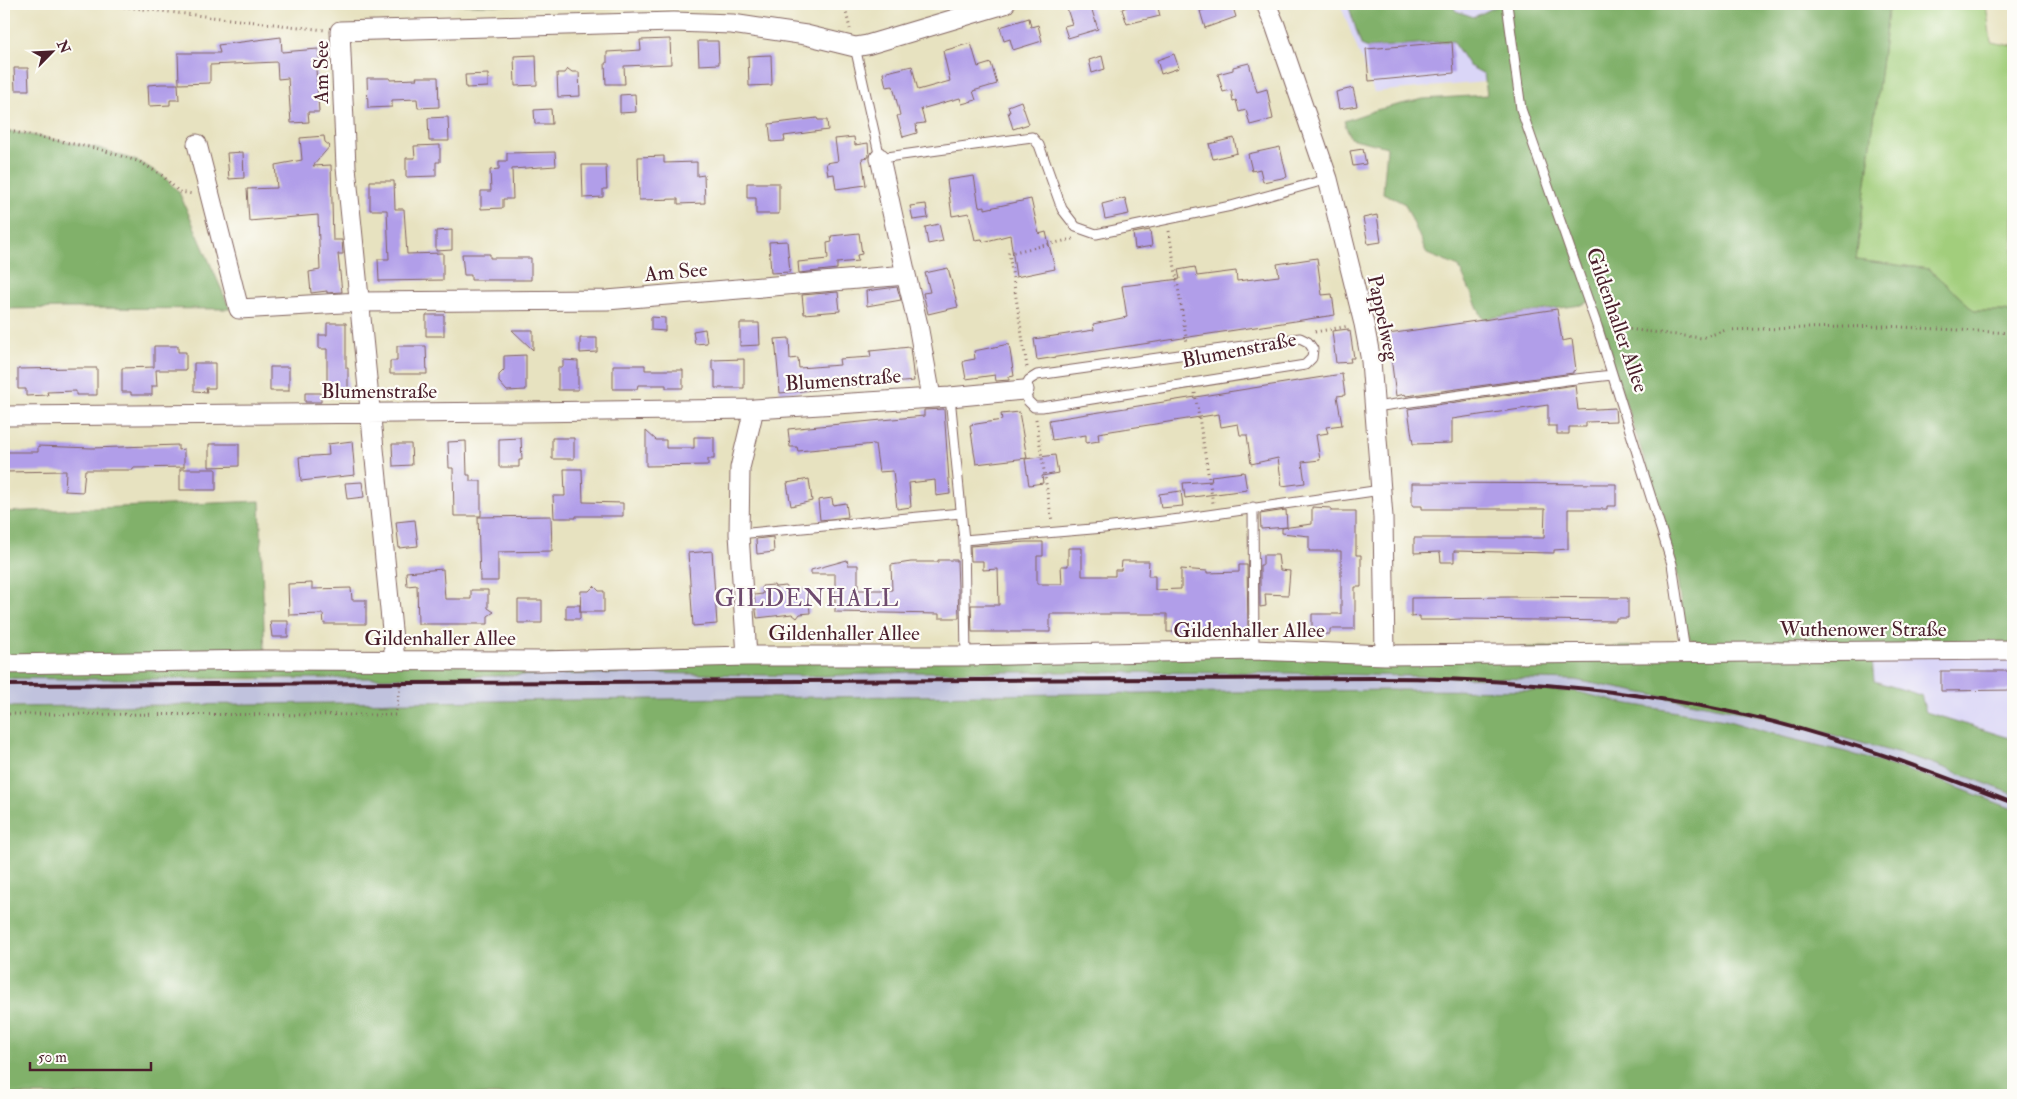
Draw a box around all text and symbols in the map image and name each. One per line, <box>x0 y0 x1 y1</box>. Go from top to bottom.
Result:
north arrow <box>28 28 78 78</box>
text: N <box>53 37 74 57</box>
street label: Am See <box>308 40 335 105</box>
street label: Gildenhaller Allee <box>1580 244 1654 396</box>
street label: Am See <box>642 256 709 288</box>
street label: Pappelweg <box>1361 272 1405 364</box>
street label: Blumenstraße <box>1179 326 1299 374</box>
street label: Blumenstraße <box>784 362 902 398</box>
street label: Blumenstraße <box>321 378 437 405</box>
district label: GILDENHALL <box>714 583 900 614</box>
street label: Wuthenower Straße <box>1779 616 1947 643</box>
street label: Gildenhaller Allee <box>1173 617 1325 644</box>
street label: Gildenhaller Allee <box>768 620 920 647</box>
street label: Gildenhaller Allee <box>364 625 516 652</box>
scale bar <box>30 1039 151 1071</box>
text: 50 m <box>38 1048 67 1067</box>

